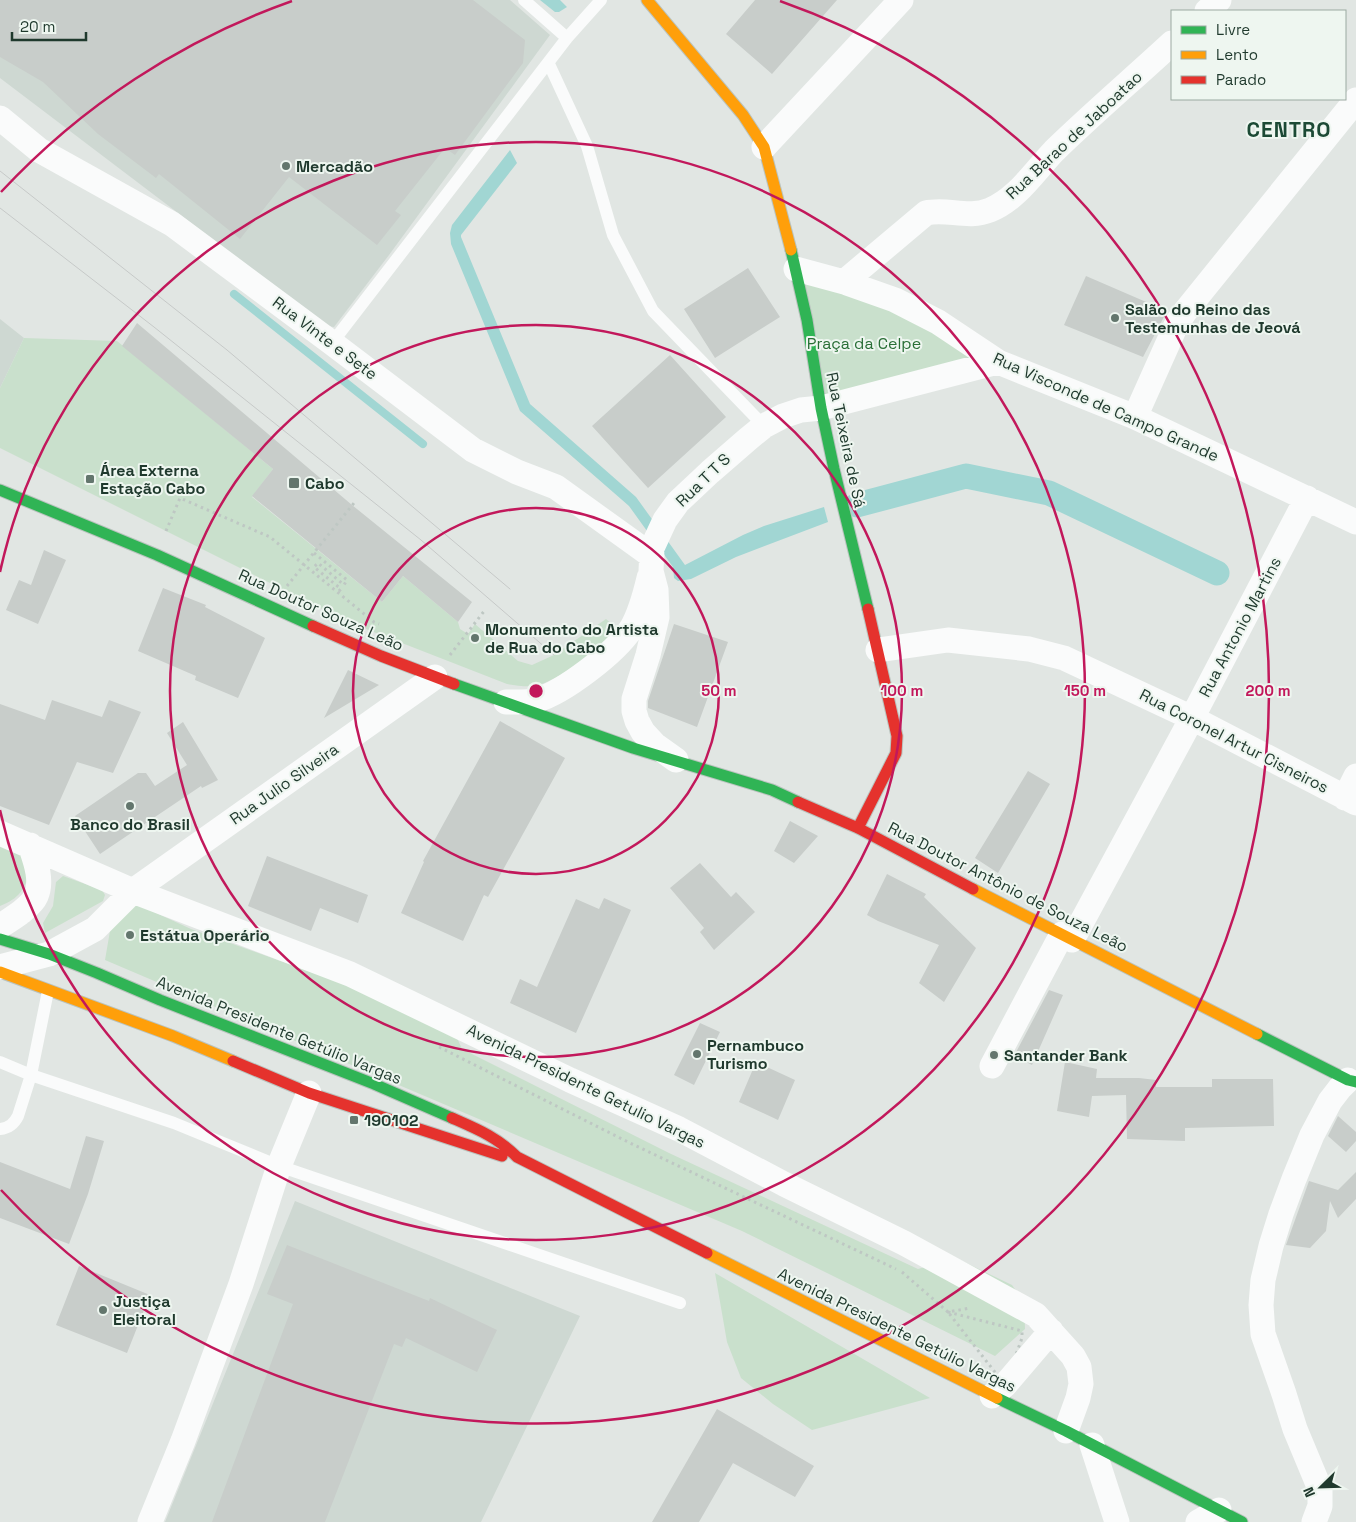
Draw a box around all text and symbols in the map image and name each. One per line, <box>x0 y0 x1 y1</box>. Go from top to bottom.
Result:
scale bar <box>12 10 86 42</box>
legend <box>1171 10 1346 100</box>
text: 20 m <box>20 17 55 36</box>
text: Livre <box>1216 20 1250 39</box>
text: Lento <box>1216 45 1258 64</box>
street label: Rua Barao de Jaboatao <box>1001 66 1147 204</box>
text: Parado <box>1216 70 1266 89</box>
district label: CENTRO <box>1246 116 1332 143</box>
place label: Mercadão <box>296 156 373 177</box>
marker: Mercadão <box>280 160 292 172</box>
street label: Rua Vinte e Sete <box>268 292 382 384</box>
place label: Salão do Reino das Testemunhas de Jeová <box>1125 299 1301 338</box>
marker: Salão do Reino das Testemunhas de Jeová <box>1109 312 1121 324</box>
park label: Praça da Celpe <box>807 333 921 354</box>
street label: Rua Visconde de Campo Grande <box>990 348 1222 466</box>
street label: Rua Teixeira de Sá <box>821 370 871 510</box>
street label: Rua T T S <box>671 449 735 511</box>
place label: Área Externa Estação Cabo <box>100 460 206 499</box>
marker: Área Externa Estação Cabo <box>84 473 96 485</box>
place label: Cabo <box>305 473 345 494</box>
marker: Cabo <box>287 476 301 490</box>
street label: Rua Antonio Martins <box>1194 553 1286 701</box>
street label: Rua Doutor Souza Leão <box>235 564 407 656</box>
place label: Monumento do Artista de Rua do Cabo <box>485 619 659 658</box>
marker: Monumento do Artista de Rua do Cabo <box>469 632 481 644</box>
text: 50 m <box>701 681 737 700</box>
text: 100 m <box>881 681 923 700</box>
text: 150 m <box>1064 681 1106 700</box>
text: 200 m <box>1246 681 1290 700</box>
centre of rings <box>527 682 545 700</box>
street label: Rua Coronel Artur Cisneiros <box>1136 684 1332 798</box>
street label: Rua Julio Silveira <box>225 739 343 829</box>
marker: Banco do Brasil <box>124 800 136 812</box>
place label: Banco do Brasil <box>70 814 190 835</box>
street label: Rua Doutor Antônio de Souza Leão <box>884 817 1132 957</box>
place label: Estátua Operário <box>140 925 270 946</box>
marker: Estátua Operário <box>124 929 136 941</box>
street label: Avenida Presidente Getúlio Vargas <box>153 971 405 1089</box>
street label: Avenida Presidente Getulio Vargas <box>463 1019 709 1153</box>
place label: Pernambuco Turismo <box>707 1035 804 1074</box>
place label: Santander Bank <box>1004 1045 1128 1066</box>
marker: Pernambuco Turismo <box>691 1048 703 1060</box>
marker: Santander Bank <box>988 1049 1000 1061</box>
place label: 190102 <box>364 1110 419 1131</box>
marker: 190102 <box>348 1114 360 1126</box>
street label: Avenida Presidente Getúlio Vargas <box>774 1263 1020 1397</box>
place label: Justiça Eleitoral <box>113 1291 176 1330</box>
marker: Justiça Eleitoral <box>97 1304 109 1316</box>
north arrow <box>1296 1462 1346 1512</box>
text: N <box>1299 1484 1319 1500</box>

